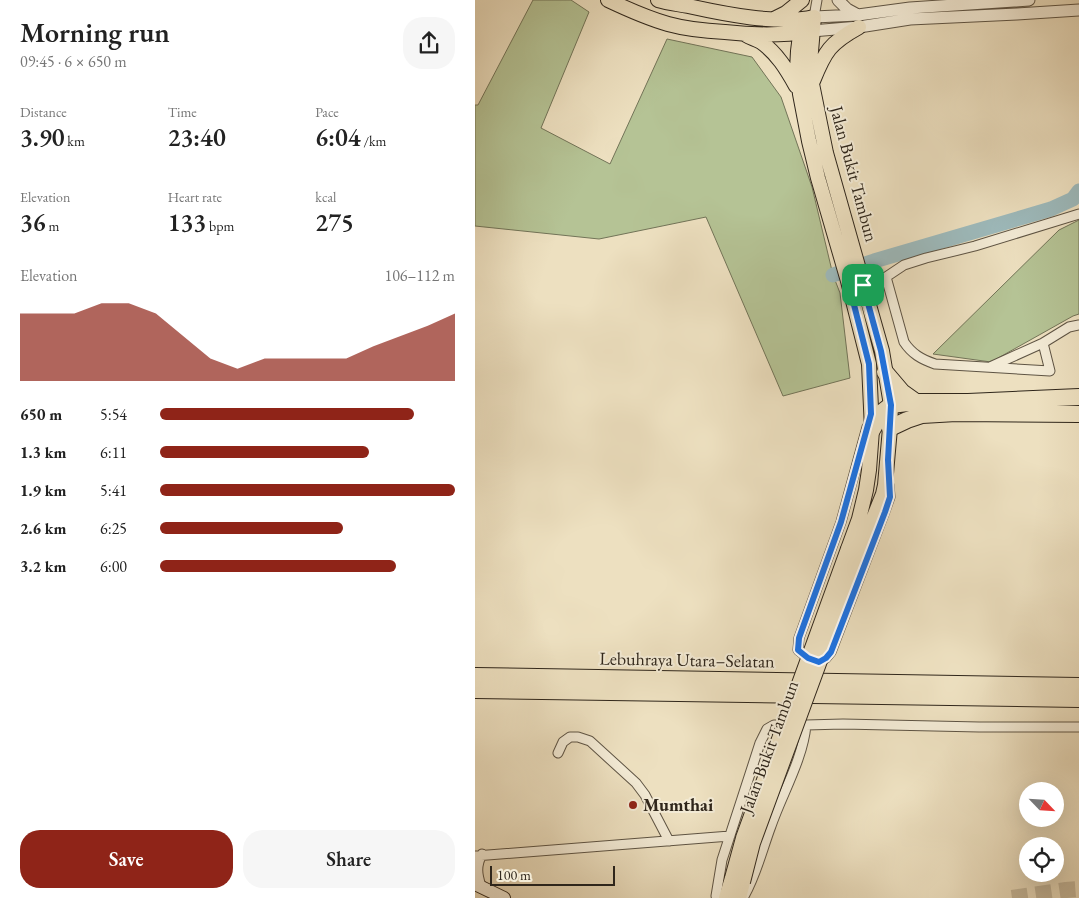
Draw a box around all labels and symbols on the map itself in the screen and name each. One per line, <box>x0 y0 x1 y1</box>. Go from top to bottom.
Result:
street label: Jalan Bukit Tambun <box>825 101 884 245</box>
pin <box>842 264 884 306</box>
street label: Lebuhraya Utara–Selatan <box>599 646 775 673</box>
street label: Jalan Bukit Tambun <box>733 677 803 818</box>
north arrow <box>1019 782 1064 828</box>
place label: Mumthai <box>643 793 714 816</box>
marker: Mumthai <box>627 799 639 811</box>
scale bar <box>490 863 615 886</box>

